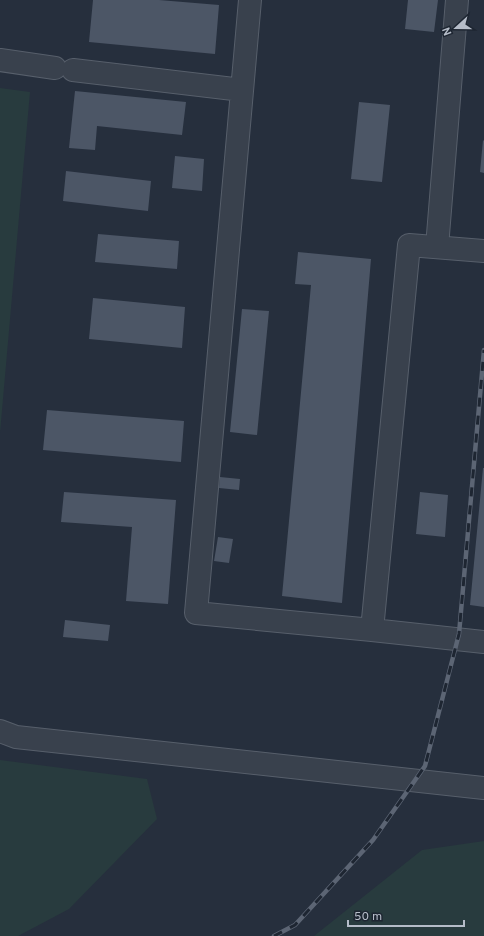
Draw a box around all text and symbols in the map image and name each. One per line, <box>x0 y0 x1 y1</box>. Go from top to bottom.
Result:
north arrow <box>436 8 476 48</box>
text: N <box>440 25 456 37</box>
scale bar <box>348 902 464 928</box>
text: 50 m <box>354 909 382 925</box>

